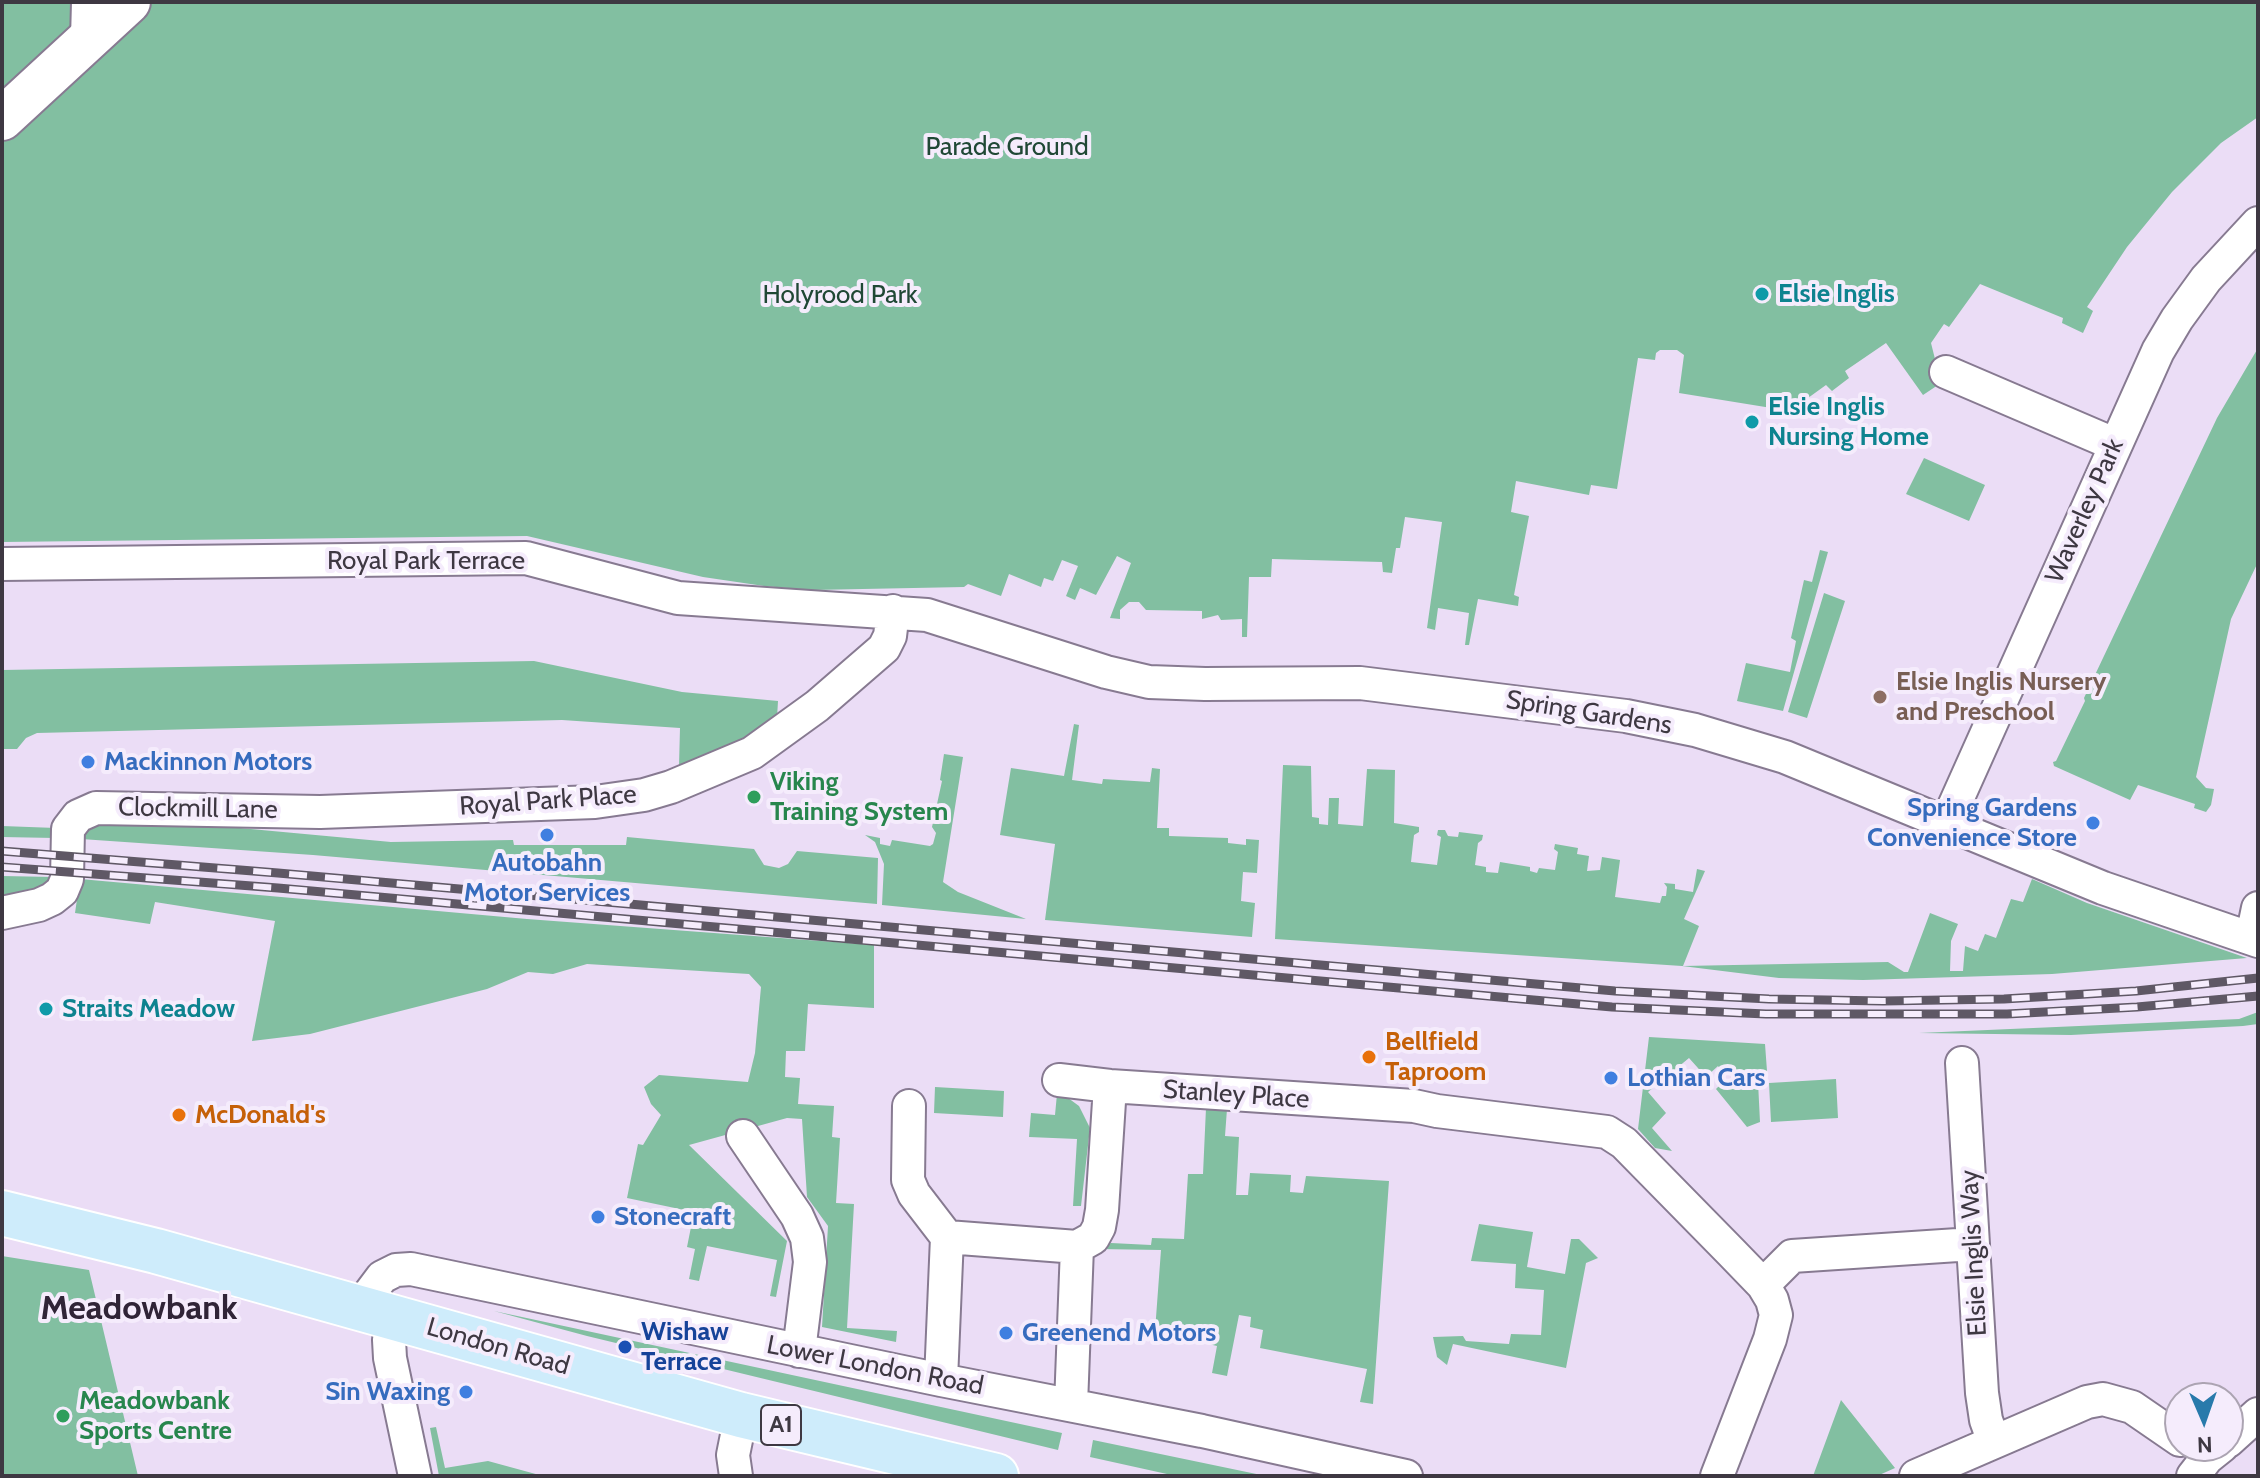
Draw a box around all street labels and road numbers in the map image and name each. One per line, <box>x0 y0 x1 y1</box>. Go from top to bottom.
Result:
street label: Waverley Park <box>2039 434 2131 588</box>
street label: Royal Park Terrace <box>327 545 525 577</box>
street label: Spring Gardens <box>1504 684 1674 742</box>
street label: Royal Park Place <box>458 779 638 823</box>
street label: Clockmill Lane <box>118 792 278 826</box>
street label: Stanley Place <box>1162 1074 1310 1116</box>
street label: Elsie Inglis Way <box>1954 1169 1994 1337</box>
street label: London Road <box>423 1312 573 1382</box>
street label: Lower London Road <box>764 1330 986 1402</box>
road number: A1 <box>761 1405 801 1445</box>

